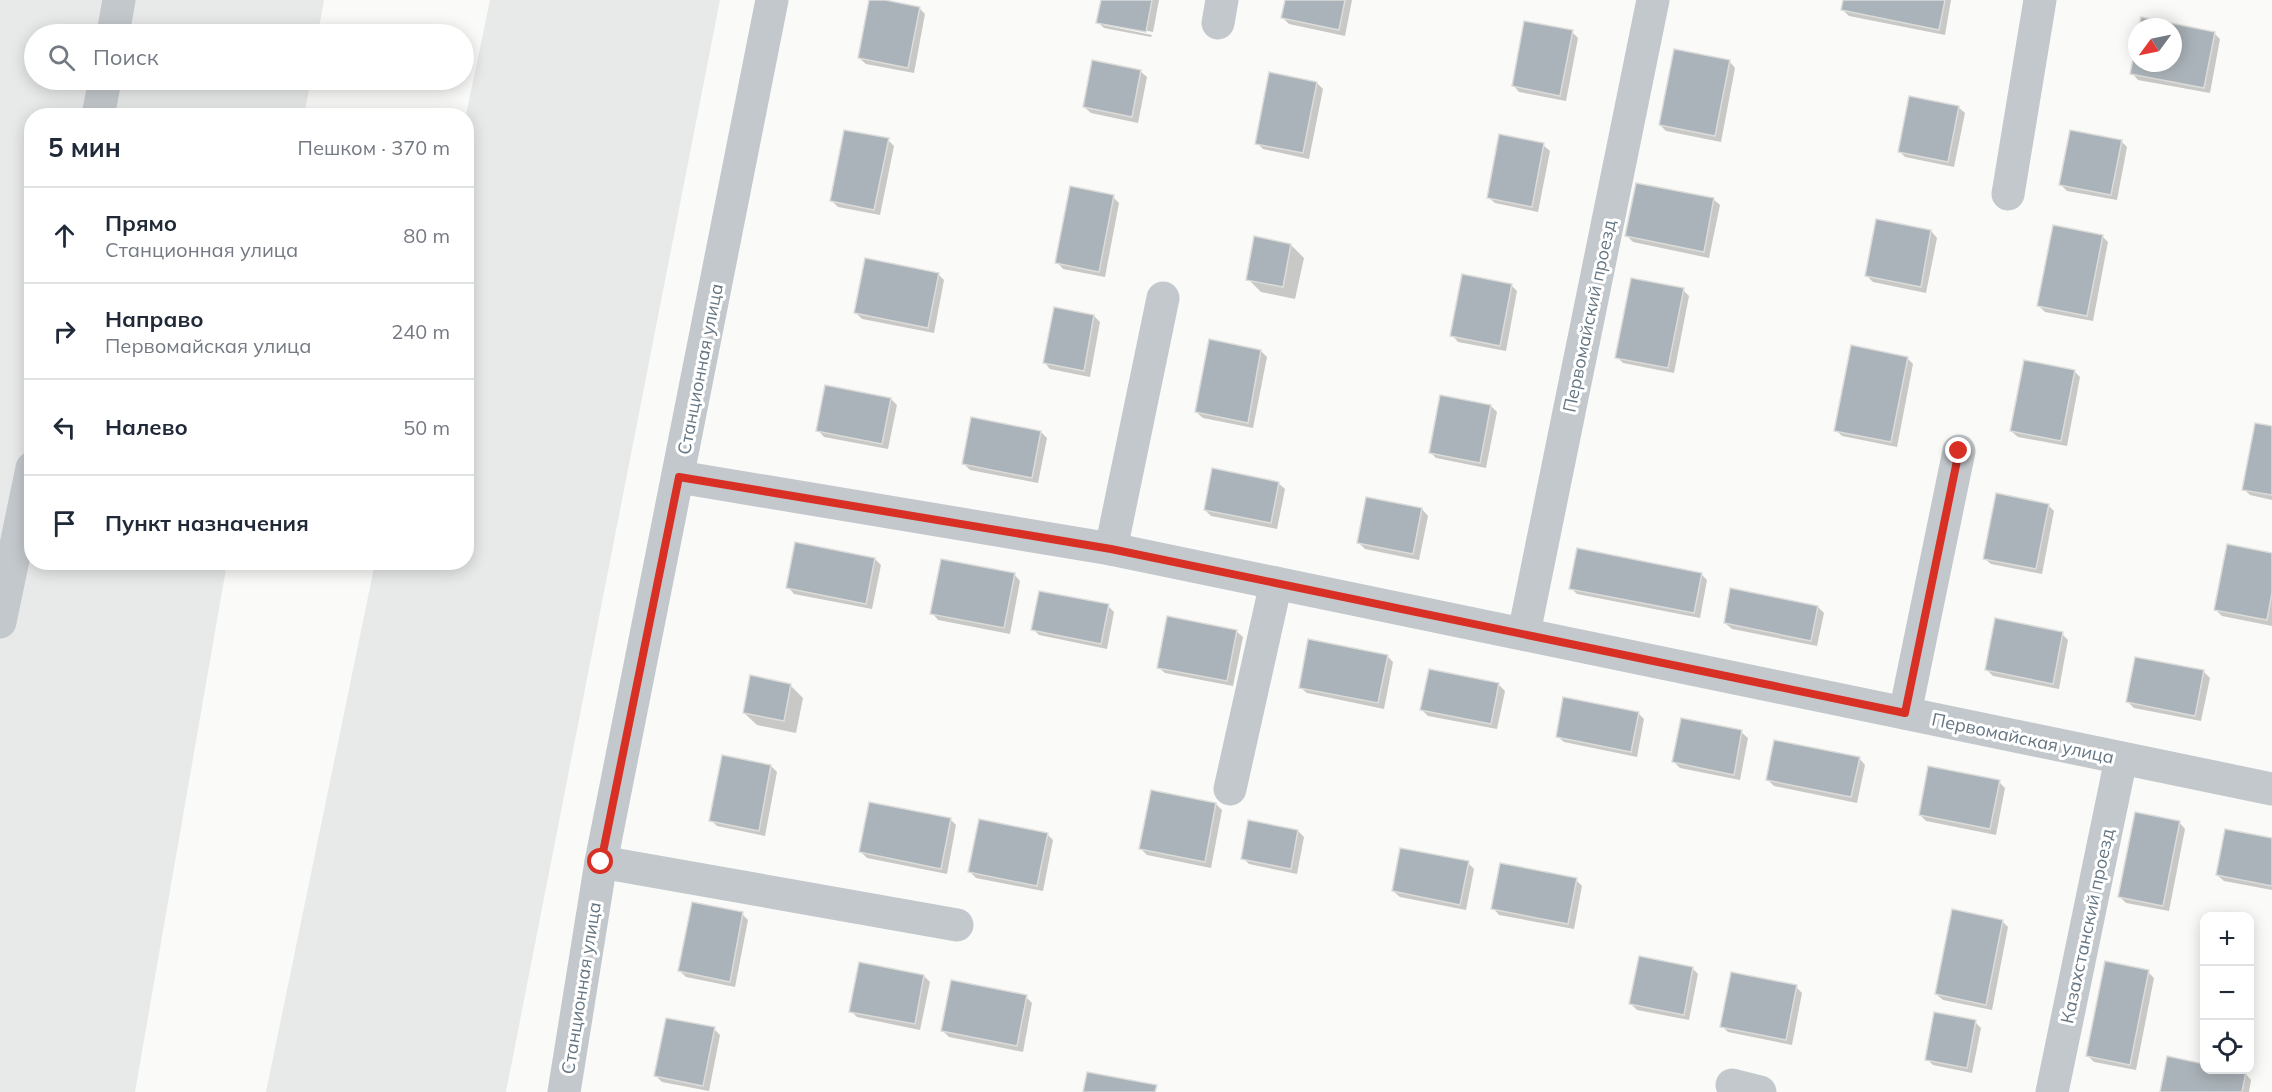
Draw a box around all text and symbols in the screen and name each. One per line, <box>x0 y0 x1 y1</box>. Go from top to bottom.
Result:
north arrow <box>2128 18 2182 72</box>
search box <box>24 24 474 90</box>
icon: search <box>45 41 78 74</box>
text: Поиск <box>93 43 159 71</box>
text: 5 мин <box>48 131 121 164</box>
text: Пешком · 370 m <box>298 135 450 160</box>
text: Прямо <box>105 209 177 237</box>
street label: Первомайский проезд <box>1557 218 1621 414</box>
icon: ahead <box>48 219 81 252</box>
text: 80 m <box>403 223 450 248</box>
text: Станционная улица <box>105 237 298 262</box>
street label: Станционная улица <box>672 281 728 457</box>
text: Направо <box>105 305 203 333</box>
icon: right <box>48 315 81 348</box>
text: 240 m <box>391 319 450 344</box>
text: Первомайская улица <box>105 333 311 358</box>
icon: left <box>48 411 81 444</box>
text: Налево <box>105 413 188 441</box>
text: 50 m <box>403 415 450 440</box>
route end <box>1945 437 1971 463</box>
icon: arrive <box>48 507 81 540</box>
text: Пункт назначения <box>105 509 309 537</box>
street label: Первомайская улица <box>1930 707 2116 769</box>
street label: Казахстанский проезд <box>2055 826 2119 1026</box>
route start <box>587 848 613 874</box>
street label: Станционная улица <box>556 900 606 1076</box>
map controls <box>2200 912 2254 1074</box>
button: + <box>2200 912 2254 966</box>
button: − <box>2200 966 2254 1020</box>
button: locate <box>2200 1020 2254 1074</box>

